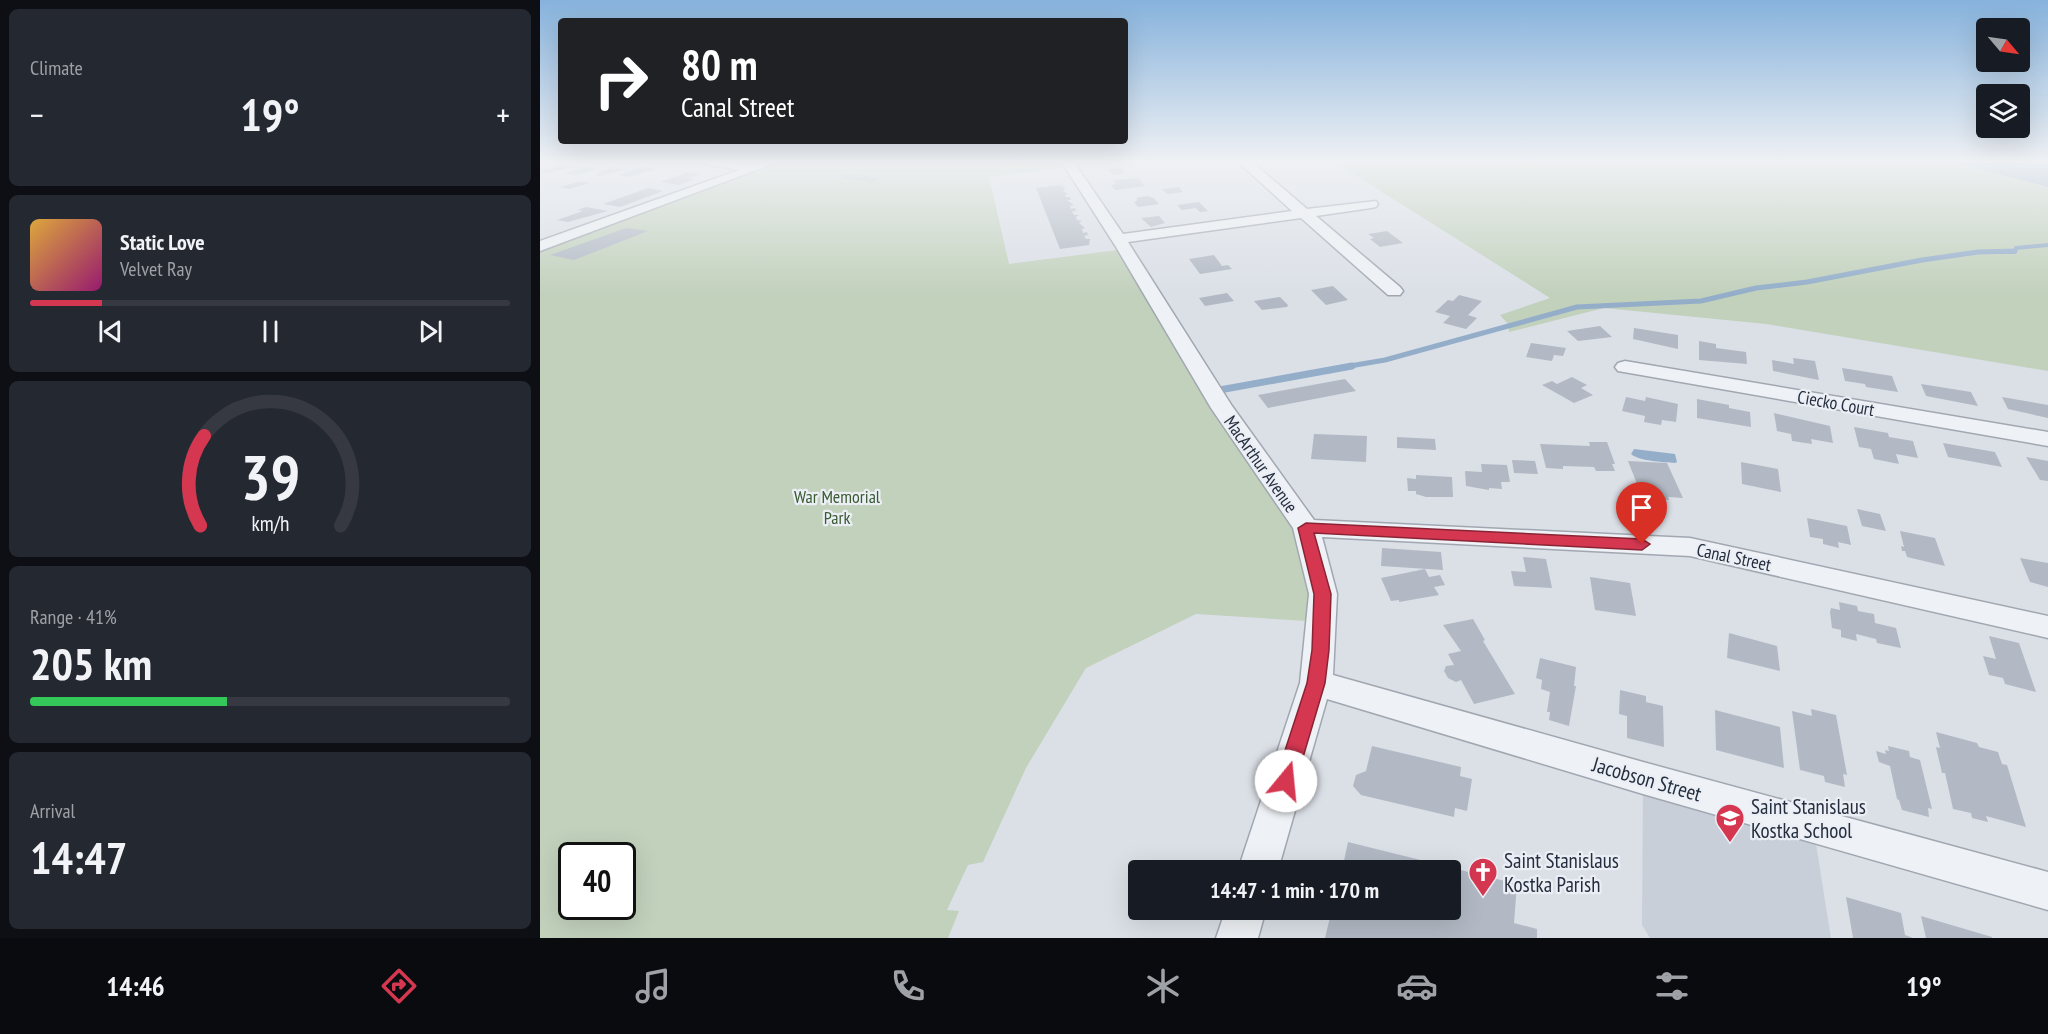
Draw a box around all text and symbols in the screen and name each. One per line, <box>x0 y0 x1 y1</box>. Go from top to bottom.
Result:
north arrow <box>1976 18 2030 72</box>
map controls <box>1976 18 2030 138</box>
text: 80 m <box>681 37 758 92</box>
icon: right <box>582 42 660 120</box>
text: Climate <box>30 55 83 81</box>
button: layers <box>1976 84 2030 138</box>
text: 19° <box>240 85 300 143</box>
text: Canal Street <box>681 90 794 124</box>
text: − <box>30 93 44 136</box>
text: + <box>496 93 510 136</box>
text: Static Love <box>120 228 205 256</box>
text: Velvet Ray <box>120 256 192 282</box>
icon: previous <box>94 315 127 348</box>
icon: pause <box>254 315 287 348</box>
icon: next <box>414 315 447 348</box>
street label: Ciecko Court <box>1796 385 1876 421</box>
street label: MacArthur Avenue <box>1219 411 1303 517</box>
text: 39 <box>240 436 300 517</box>
pin <box>1616 482 1667 544</box>
park label: War Memorial Park <box>794 485 881 529</box>
icon: arrive <box>1625 491 1658 524</box>
text: km/h <box>251 509 289 537</box>
street label: Canal Street <box>1695 538 1773 576</box>
text: Range · 41% <box>30 604 117 630</box>
text: 205 km <box>30 634 152 692</box>
position arrow <box>1254 749 1318 813</box>
street label: Jacobson Street <box>1588 750 1705 807</box>
place label: Saint Stanislaus Kostka School <box>1751 793 1866 844</box>
text: Arrival <box>30 798 75 824</box>
school or university icon: Saint Stanislaus Kostka School <box>1714 802 1746 844</box>
text: 14:47 <box>30 828 127 886</box>
speed limit sign: 40 <box>558 842 636 920</box>
place label: Saint Stanislaus Kostka Parish <box>1504 847 1619 898</box>
church icon: Saint Stanislaus Kostka Parish <box>1467 856 1499 898</box>
text: 14:47 · 1 min · 170 m <box>1210 876 1379 904</box>
icon: directions <box>378 965 420 1007</box>
icon: music <box>632 965 674 1007</box>
icon: phone <box>887 965 929 1007</box>
icon: climate <box>1142 965 1184 1007</box>
icon: car <box>1396 965 1438 1007</box>
icon: filters <box>1651 965 1693 1007</box>
text: 14:46 <box>106 969 165 1003</box>
text: 19° <box>1906 969 1942 1003</box>

